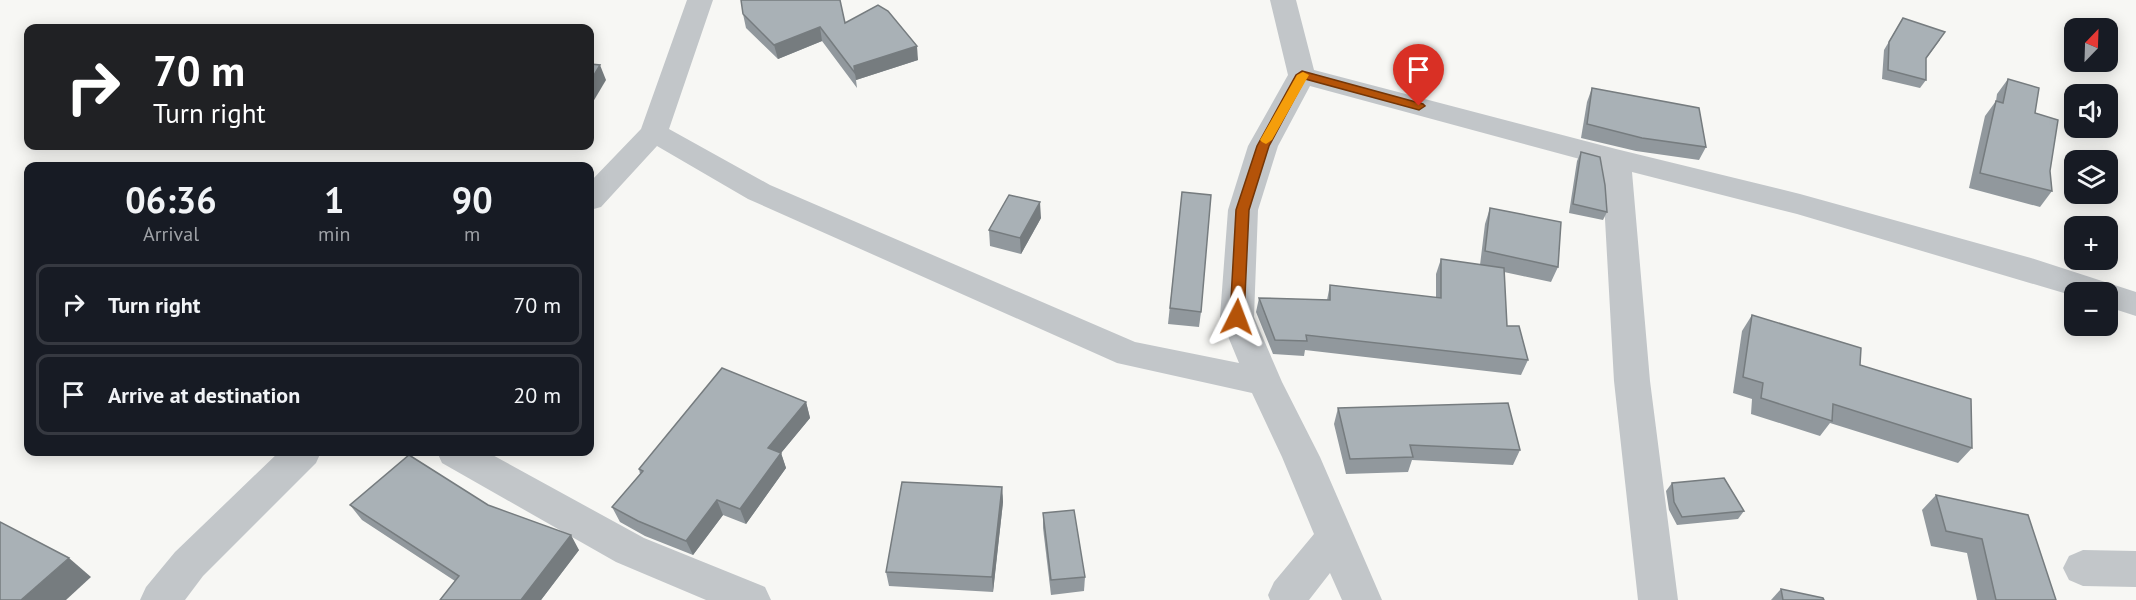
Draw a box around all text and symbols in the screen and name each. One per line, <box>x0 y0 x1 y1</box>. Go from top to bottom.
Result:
north arrow <box>2064 18 2118 72</box>
map controls <box>2064 18 2118 336</box>
text: 70 m <box>153 43 245 98</box>
pin <box>1393 44 1444 106</box>
icon: right <box>54 48 132 126</box>
icon: arrive <box>1402 53 1435 86</box>
button: sound <box>2064 84 2118 138</box>
text: Turn right <box>153 96 266 130</box>
button: layers <box>2064 150 2118 204</box>
text: 06:36 <box>125 176 217 223</box>
text: 1 <box>324 176 344 223</box>
text: 90 <box>452 176 493 223</box>
button: + <box>2064 216 2118 270</box>
text: Arrival <box>143 221 199 247</box>
text: min <box>318 221 351 247</box>
text: m <box>464 221 480 247</box>
button: − <box>2064 282 2118 336</box>
position arrow <box>1205 285 1269 349</box>
icon: right <box>57 288 90 321</box>
text: Turn right <box>108 291 200 319</box>
text: 70 m <box>513 291 561 319</box>
icon: arrive <box>57 378 90 411</box>
text: Arrive at destination <box>108 381 300 409</box>
text: 20 m <box>513 381 561 409</box>

